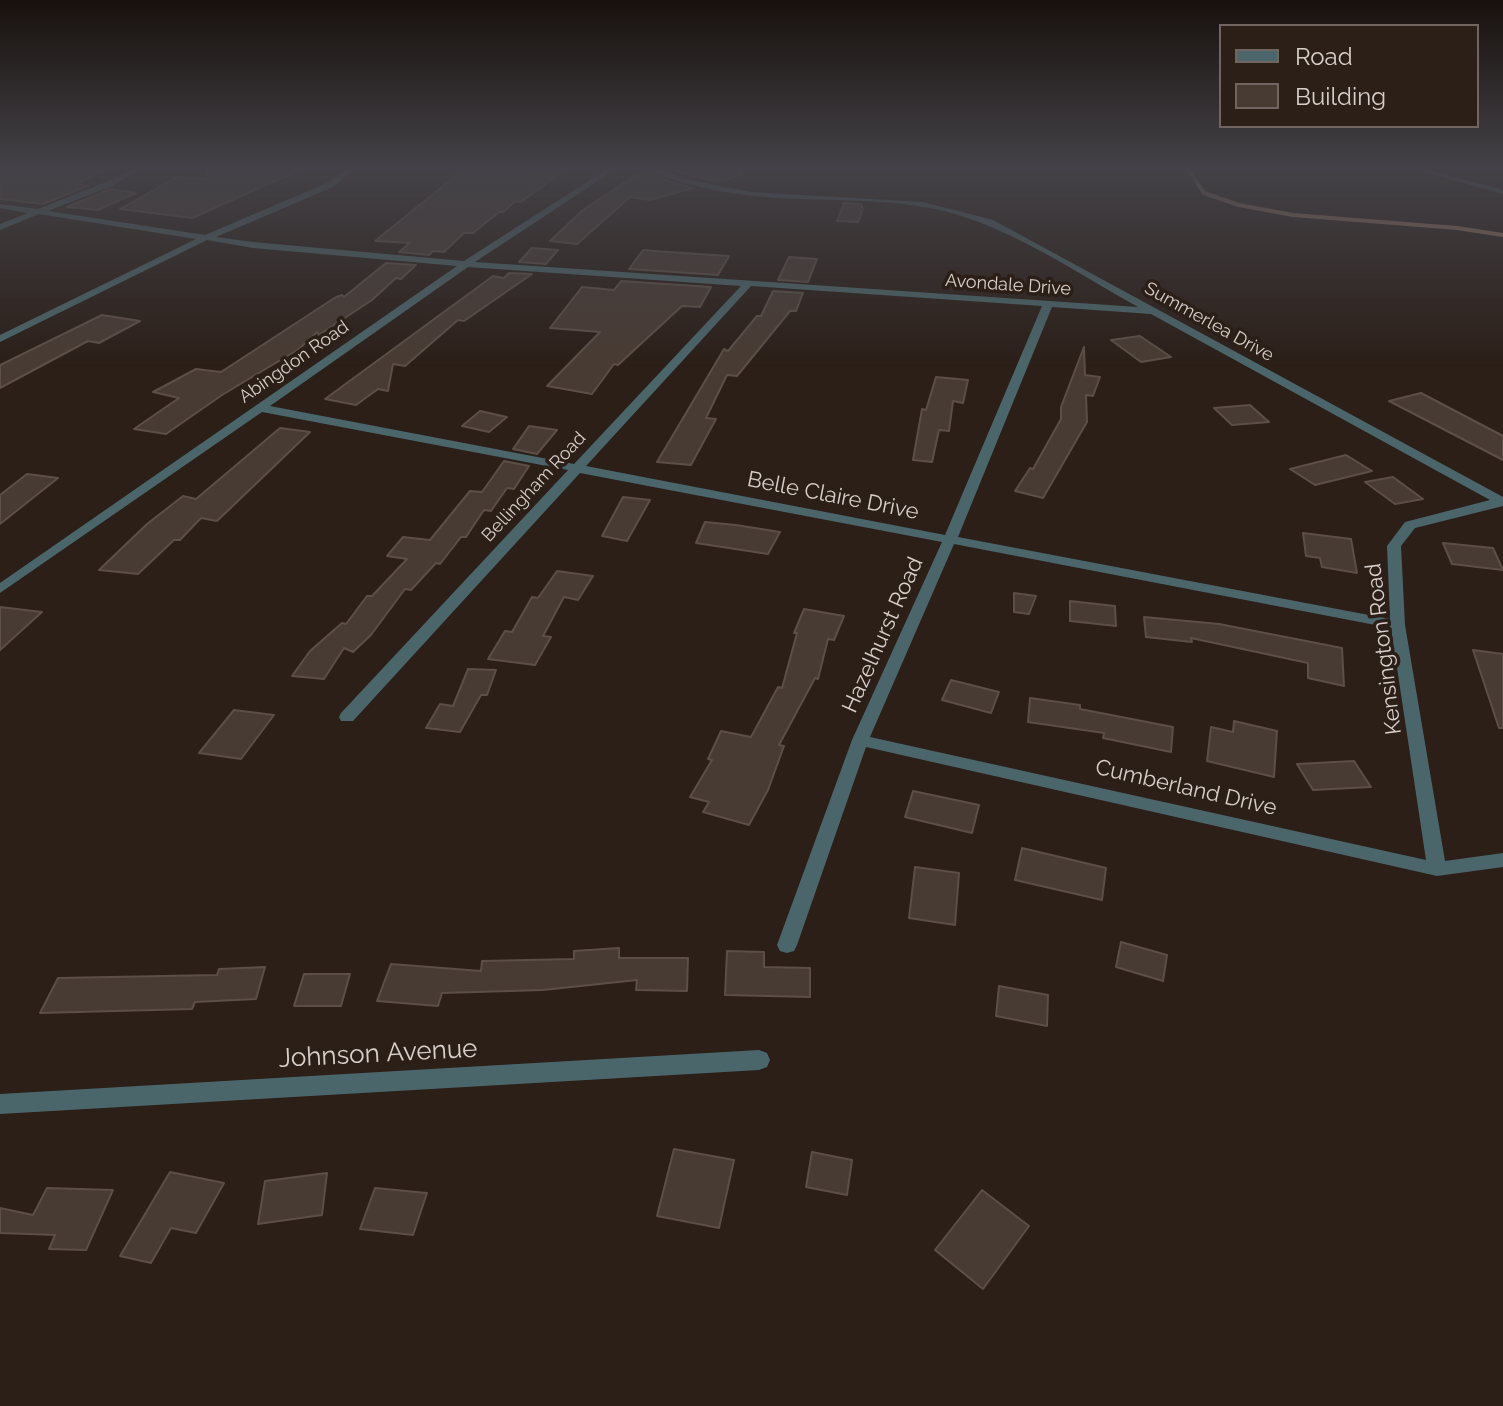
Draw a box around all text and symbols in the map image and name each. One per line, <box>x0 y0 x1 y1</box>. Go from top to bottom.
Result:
legend <box>1219 24 1479 128</box>
text: Road <box>1295 42 1353 71</box>
text: Building <box>1295 82 1386 111</box>
street label: Avondale Drive <box>944 270 1072 300</box>
street label: Summerlea Drive <box>1141 278 1277 366</box>
street label: Abingdon Road <box>235 316 353 408</box>
street label: Bellingham Road <box>478 428 590 546</box>
street label: Belle Claire Drive <box>745 466 921 526</box>
street label: Hazelhurst Road <box>837 553 929 717</box>
street label: Kensington Road <box>1360 562 1408 736</box>
street label: Cumberland Drive <box>1093 754 1279 822</box>
street label: Johnson Avenue <box>278 1033 478 1075</box>

